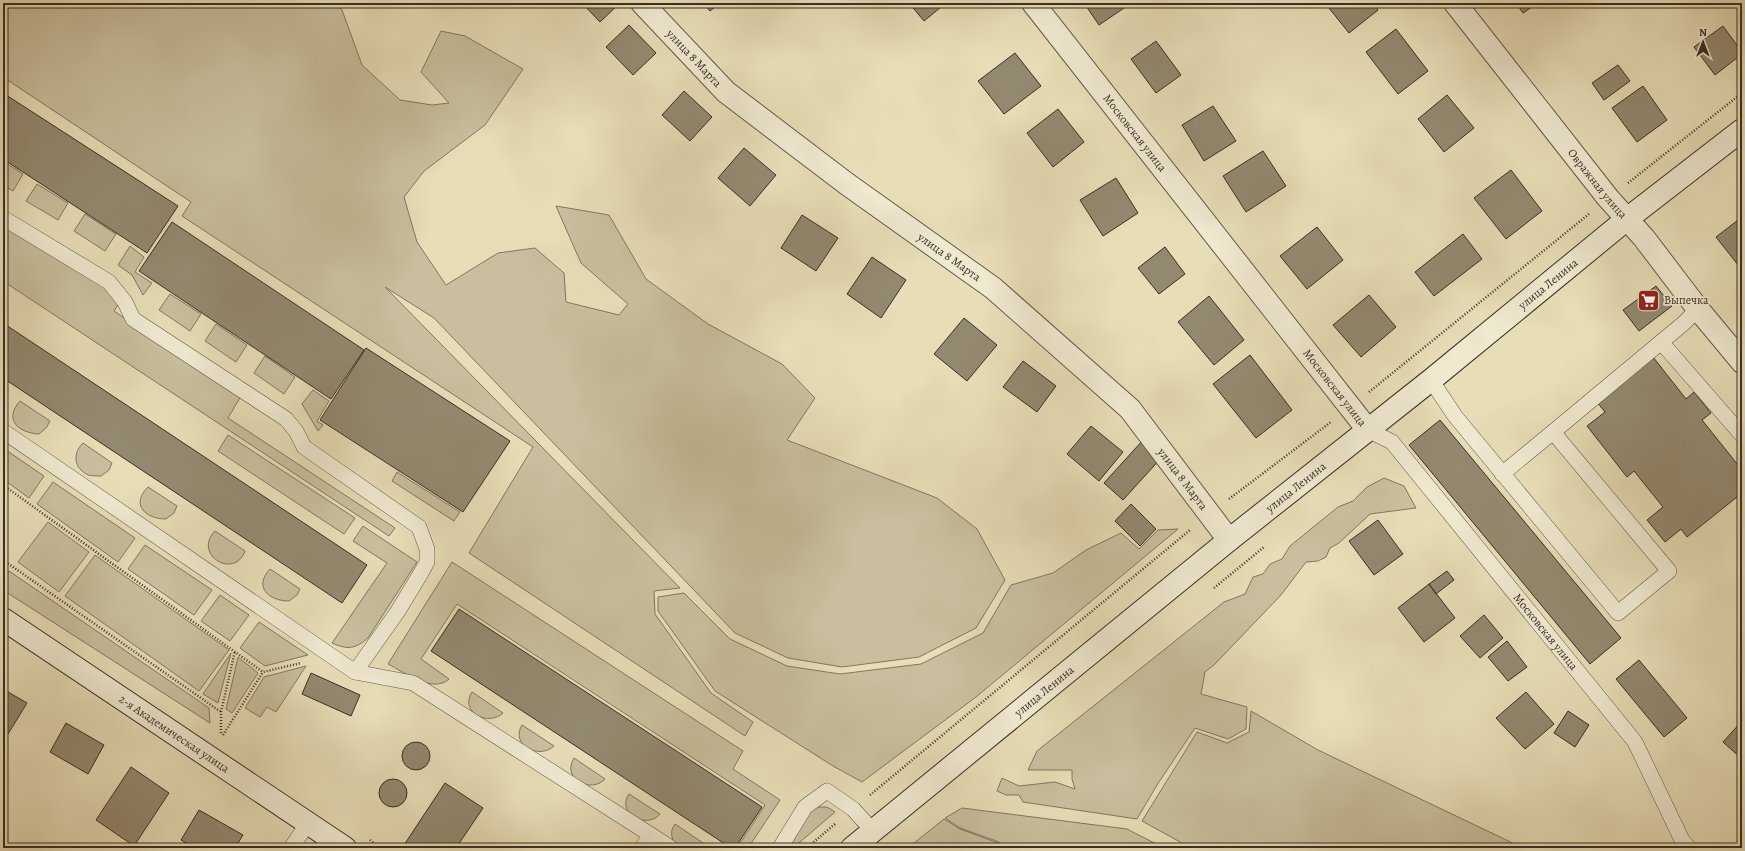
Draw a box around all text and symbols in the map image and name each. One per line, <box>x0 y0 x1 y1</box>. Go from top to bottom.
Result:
north arrow <box>1683 22 1723 62</box>
street label: улица 8 Марта <box>662 25 726 91</box>
text: N <box>1699 25 1707 40</box>
street label: Московская улица <box>1099 91 1171 175</box>
street label: Овражная улица <box>1564 145 1631 222</box>
street label: улица 8 Марта <box>914 228 984 285</box>
street label: улица Ленина <box>1514 254 1582 314</box>
supermarket icon: Выпечка <box>1635 287 1661 313</box>
place label: Выпечка <box>1664 292 1709 308</box>
street label: Московская улица <box>1299 346 1371 430</box>
street label: улица 8 Марта <box>1153 444 1212 514</box>
street label: улица Ленина <box>1262 458 1330 517</box>
street label: Московская улица <box>1510 590 1582 674</box>
street label: улица Ленина <box>1010 662 1078 721</box>
street label: 2-я Академическая улица <box>116 691 233 777</box>

